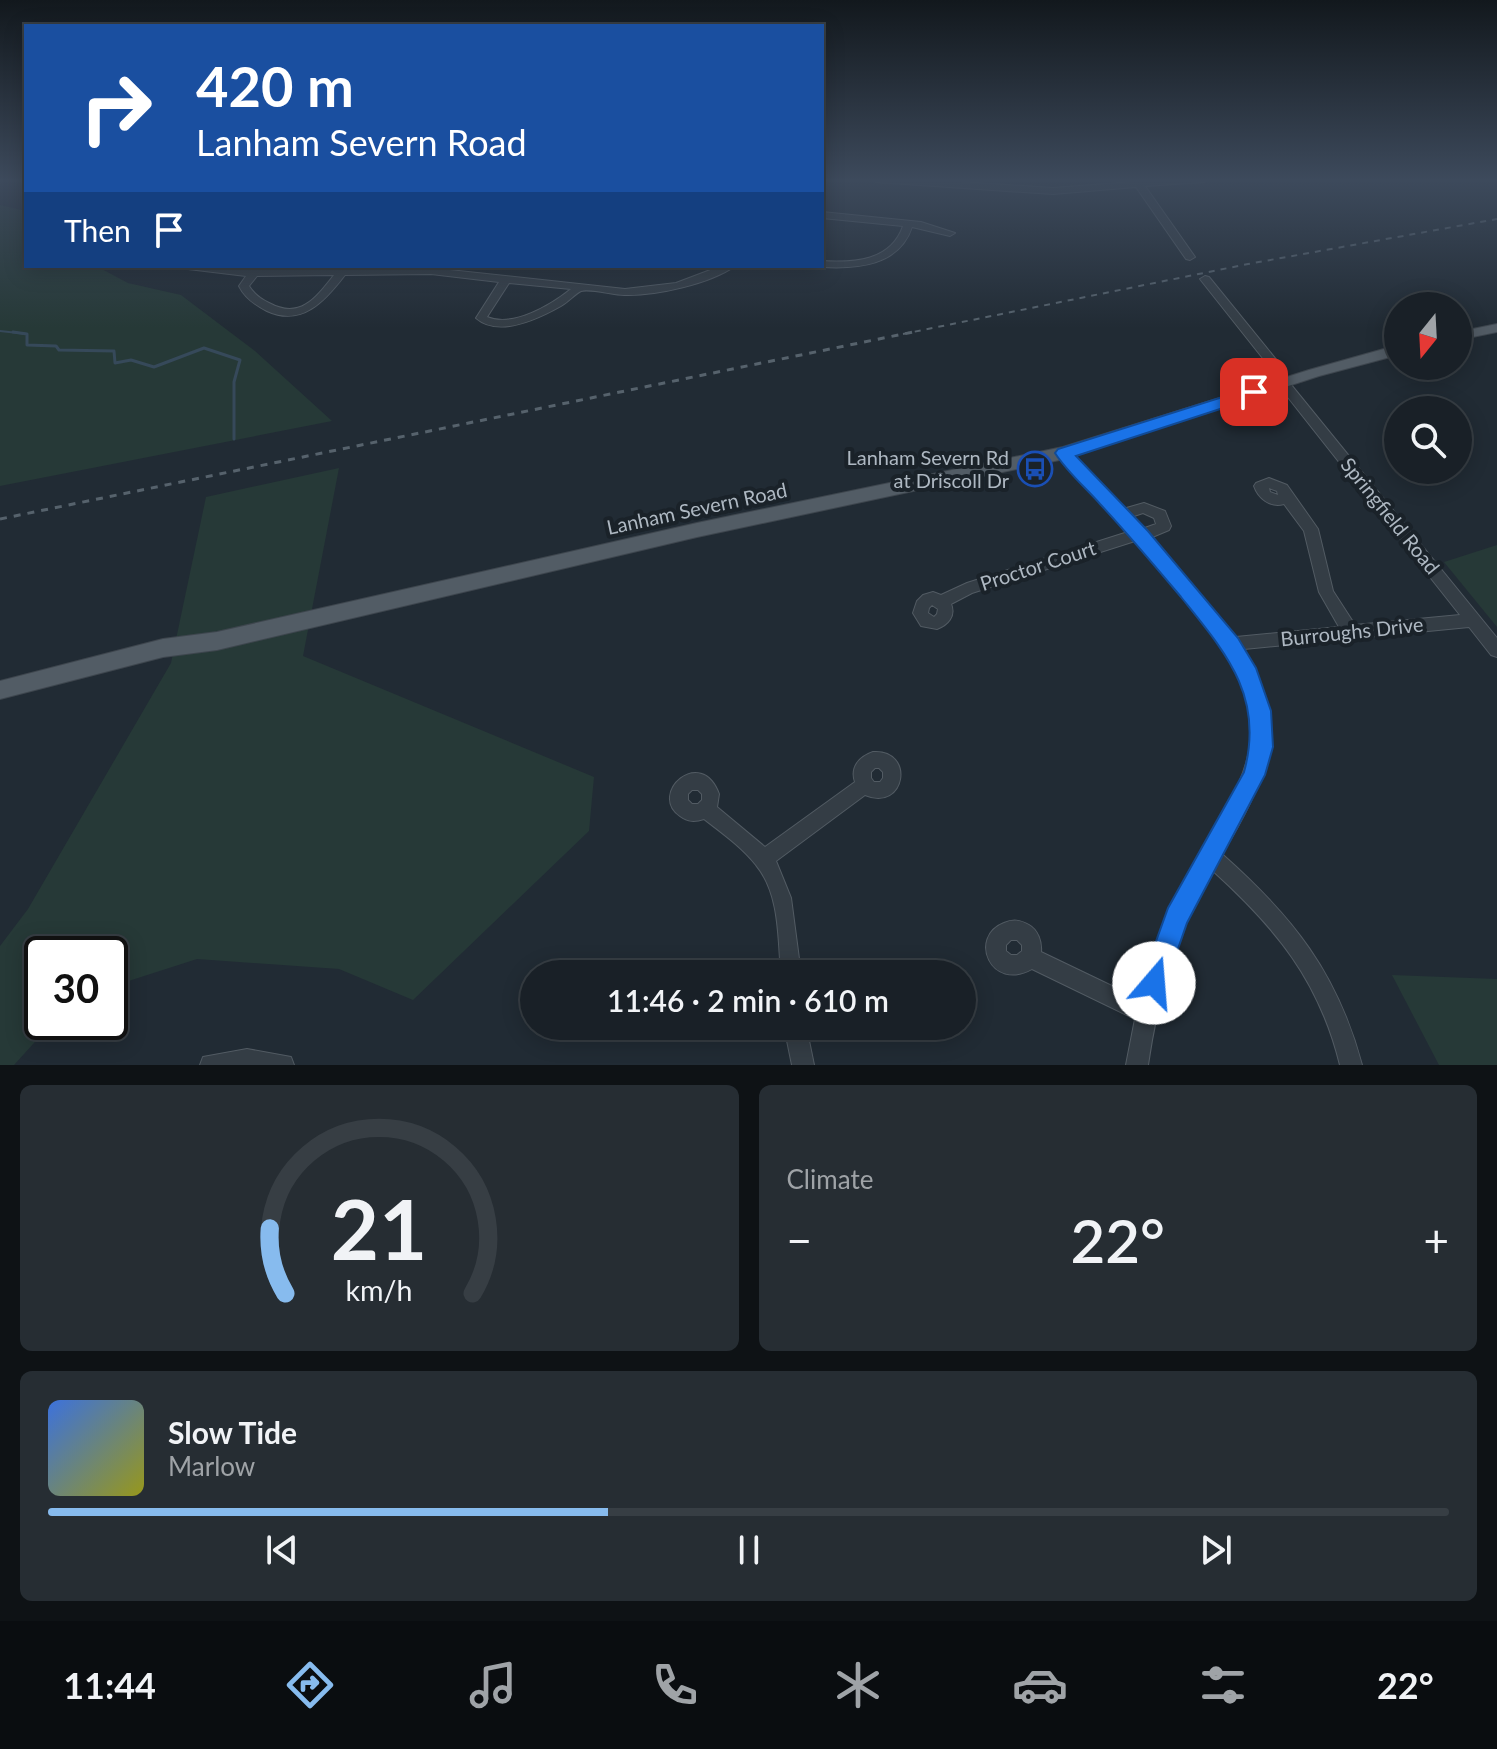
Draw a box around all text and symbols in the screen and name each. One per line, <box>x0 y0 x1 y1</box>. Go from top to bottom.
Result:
text: 420 m <box>196 52 354 119</box>
icon: right <box>64 56 168 160</box>
text: Lanham Severn Road <box>196 120 527 164</box>
icon: arrive <box>147 208 191 252</box>
text: Then <box>64 212 131 248</box>
north arrow <box>1384 292 1472 380</box>
map controls <box>1384 292 1472 484</box>
pin <box>1220 358 1288 426</box>
icon: arrive <box>1232 370 1276 414</box>
button: search <box>1384 396 1472 484</box>
place label: Lanham Severn Rd at Driscoll Dr <box>846 445 1010 492</box>
bus stop icon: Lanham Severn Rd at Driscoll Dr <box>1016 450 1054 488</box>
street label: Springfield Road <box>1336 452 1445 578</box>
street label: Lanham Severn Road <box>604 477 789 539</box>
street label: Proctor Court <box>977 535 1099 595</box>
street label: Burroughs Drive <box>1279 612 1425 650</box>
speed limit sign: 30 <box>24 936 128 1040</box>
position arrow <box>1112 941 1196 1025</box>
text: 11:46 · 2 min · 610 m <box>607 982 889 1018</box>
text: Climate <box>787 1163 873 1195</box>
text: 21 <box>331 1178 428 1278</box>
text: 22° <box>1071 1204 1165 1276</box>
text: − <box>787 1214 812 1266</box>
text: + <box>1423 1214 1449 1266</box>
text: km/h <box>346 1273 413 1307</box>
text: Slow Tide <box>168 1414 297 1450</box>
text: Marlow <box>168 1450 255 1482</box>
icon: previous <box>260 1528 304 1572</box>
icon: pause <box>727 1528 771 1572</box>
icon: next <box>1194 1528 1238 1572</box>
icon: directions <box>282 1657 338 1713</box>
icon: music <box>465 1657 521 1713</box>
icon: phone <box>647 1657 703 1713</box>
icon: climate <box>830 1657 886 1713</box>
icon: car <box>1012 1657 1068 1713</box>
icon: filters <box>1195 1657 1251 1713</box>
text: 11:44 <box>63 1663 156 1707</box>
text: 22° <box>1377 1663 1434 1707</box>

